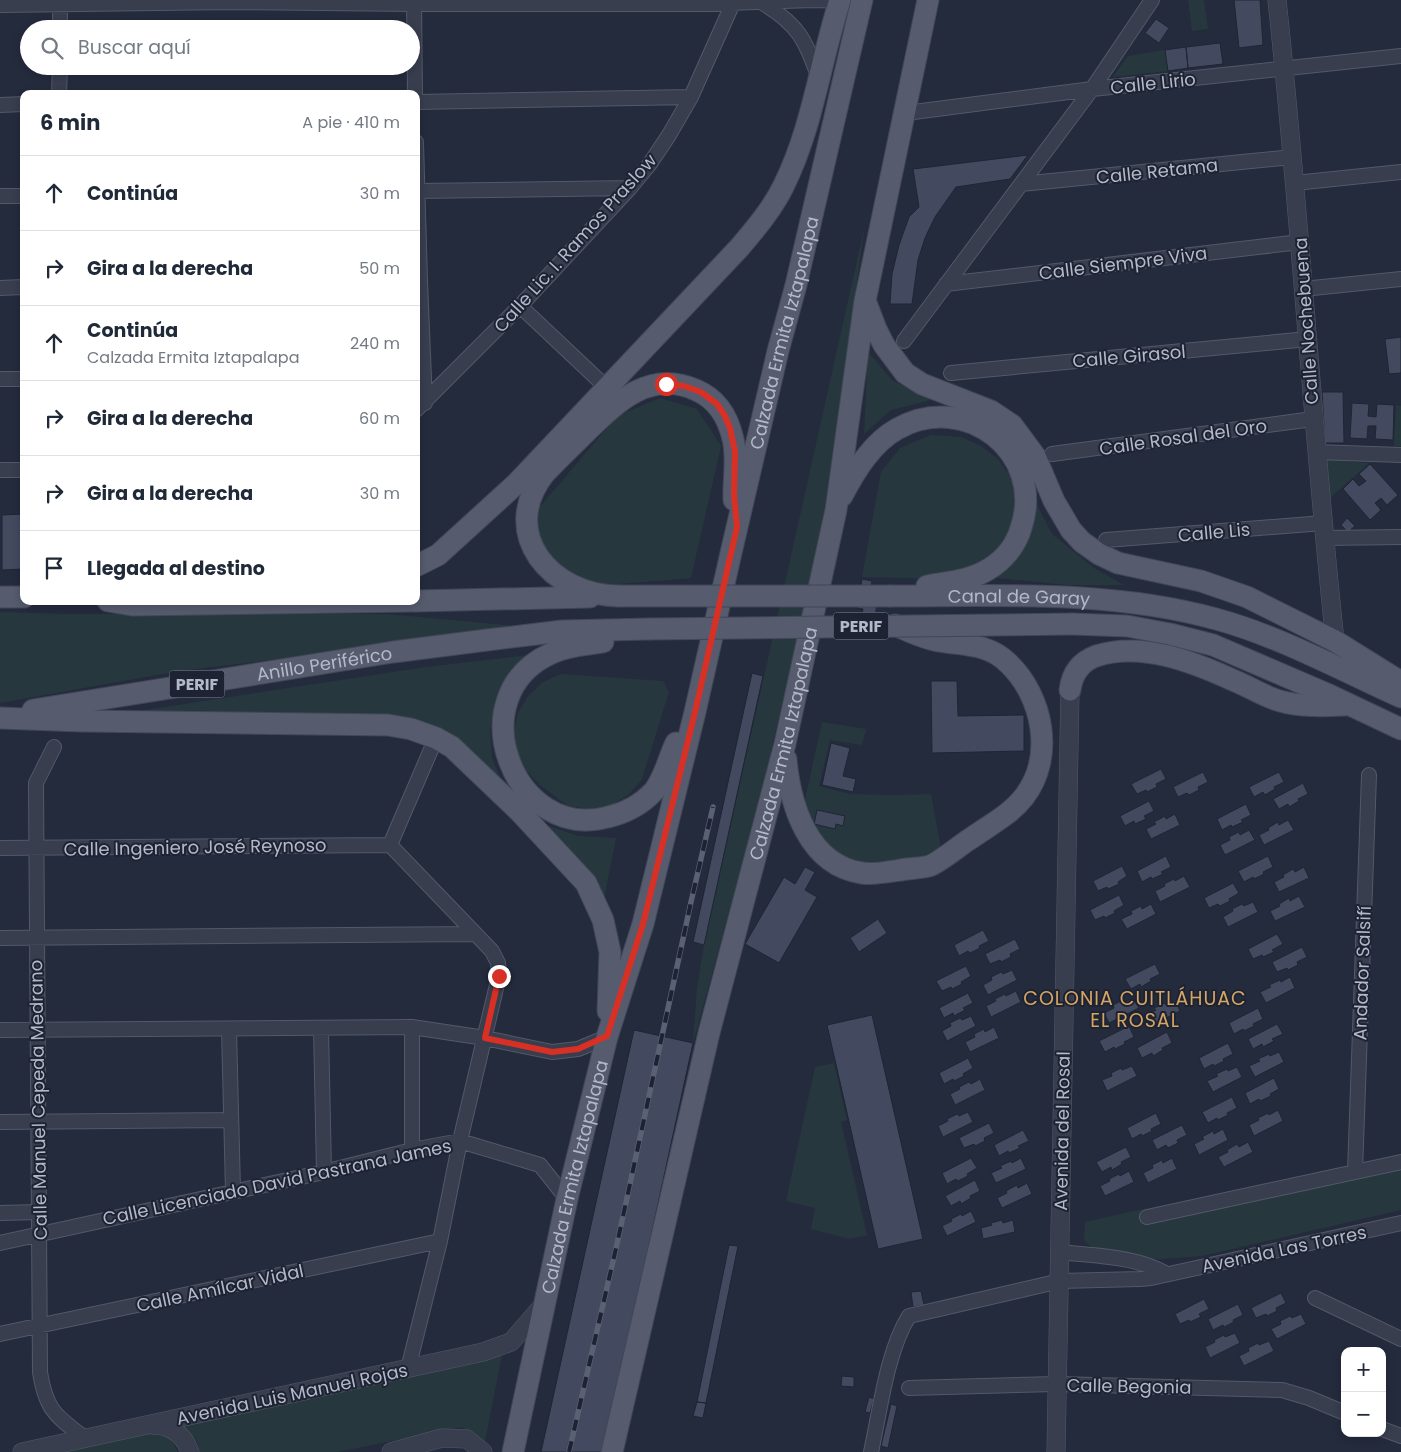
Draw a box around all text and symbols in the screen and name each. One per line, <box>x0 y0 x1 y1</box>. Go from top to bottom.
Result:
search box <box>20 20 420 75</box>
icon: search <box>38 34 66 62</box>
text: Buscar aquí <box>78 34 191 61</box>
street label: Calle Lirio <box>1109 66 1197 100</box>
text: 6 min <box>40 108 100 137</box>
text: A pie · 410 m <box>302 111 400 134</box>
street label: Calle Lic. I. Ramos Praslow <box>488 148 662 338</box>
street label: Calle Retama <box>1095 152 1219 190</box>
icon: ahead <box>40 179 68 207</box>
text: Continúa <box>87 180 178 207</box>
text: 30 m <box>360 182 400 205</box>
street label: Calzada Ermita Iztapalapa <box>743 214 824 452</box>
street label: Calle Nochebuena <box>1288 237 1324 405</box>
street label: Calle Siempre Viva <box>1037 240 1209 286</box>
icon: right <box>40 254 68 282</box>
text: Gira a la derecha <box>87 255 253 282</box>
text: 50 m <box>359 257 400 280</box>
text: Continúa <box>87 317 178 344</box>
icon: ahead <box>40 329 68 357</box>
text: 240 m <box>350 332 400 355</box>
street label: Calle Girasol <box>1071 339 1187 373</box>
text: Calzada Ermita Iztapalapa <box>87 346 299 369</box>
route start <box>655 373 678 396</box>
icon: right <box>40 404 68 432</box>
text: Gira a la derecha <box>87 405 253 432</box>
text: 60 m <box>359 407 400 430</box>
street label: Calle Rosal del Oro <box>1098 413 1268 461</box>
icon: right <box>40 479 68 507</box>
text: Gira a la derecha <box>87 480 253 507</box>
text: 30 m <box>360 482 400 505</box>
street label: Calle Lis <box>1177 516 1251 548</box>
icon: arrive <box>40 554 68 582</box>
text: Llegada al destino <box>87 555 265 582</box>
street label: Canal de Garay <box>948 583 1091 611</box>
road number: PERIF <box>834 612 888 640</box>
street label: Calzada Ermita Iztapalapa <box>743 624 823 863</box>
street label: Anillo Periférico <box>255 640 394 686</box>
road number: PERIF <box>170 671 224 698</box>
street label: Calle Ingeniero José Reynoso <box>63 832 327 862</box>
street label: Andador Salsifí <box>1347 905 1377 1041</box>
street label: Calle Manuel Cepeda Medrano <box>23 960 53 1240</box>
route end <box>488 965 511 988</box>
district label: COLONIA CUITLÁHUAC EL ROSAL <box>1023 985 1247 1034</box>
street label: Avenida del Rosal <box>1048 1051 1076 1211</box>
street label: Calzada Ermita Iztapalapa <box>535 1057 613 1296</box>
street label: Calle Licenciado David Pastrana James <box>100 1133 454 1231</box>
street label: Avenida Las Torres <box>1199 1219 1369 1279</box>
street label: Calle Amílcar Vidal <box>134 1258 306 1318</box>
map controls <box>1341 1347 1386 1437</box>
button: + <box>1341 1347 1386 1392</box>
street label: Avenida Luis Manuel Rojas <box>174 1357 410 1431</box>
street label: Calle Begonia <box>1066 1372 1192 1400</box>
button: − <box>1341 1392 1386 1437</box>

